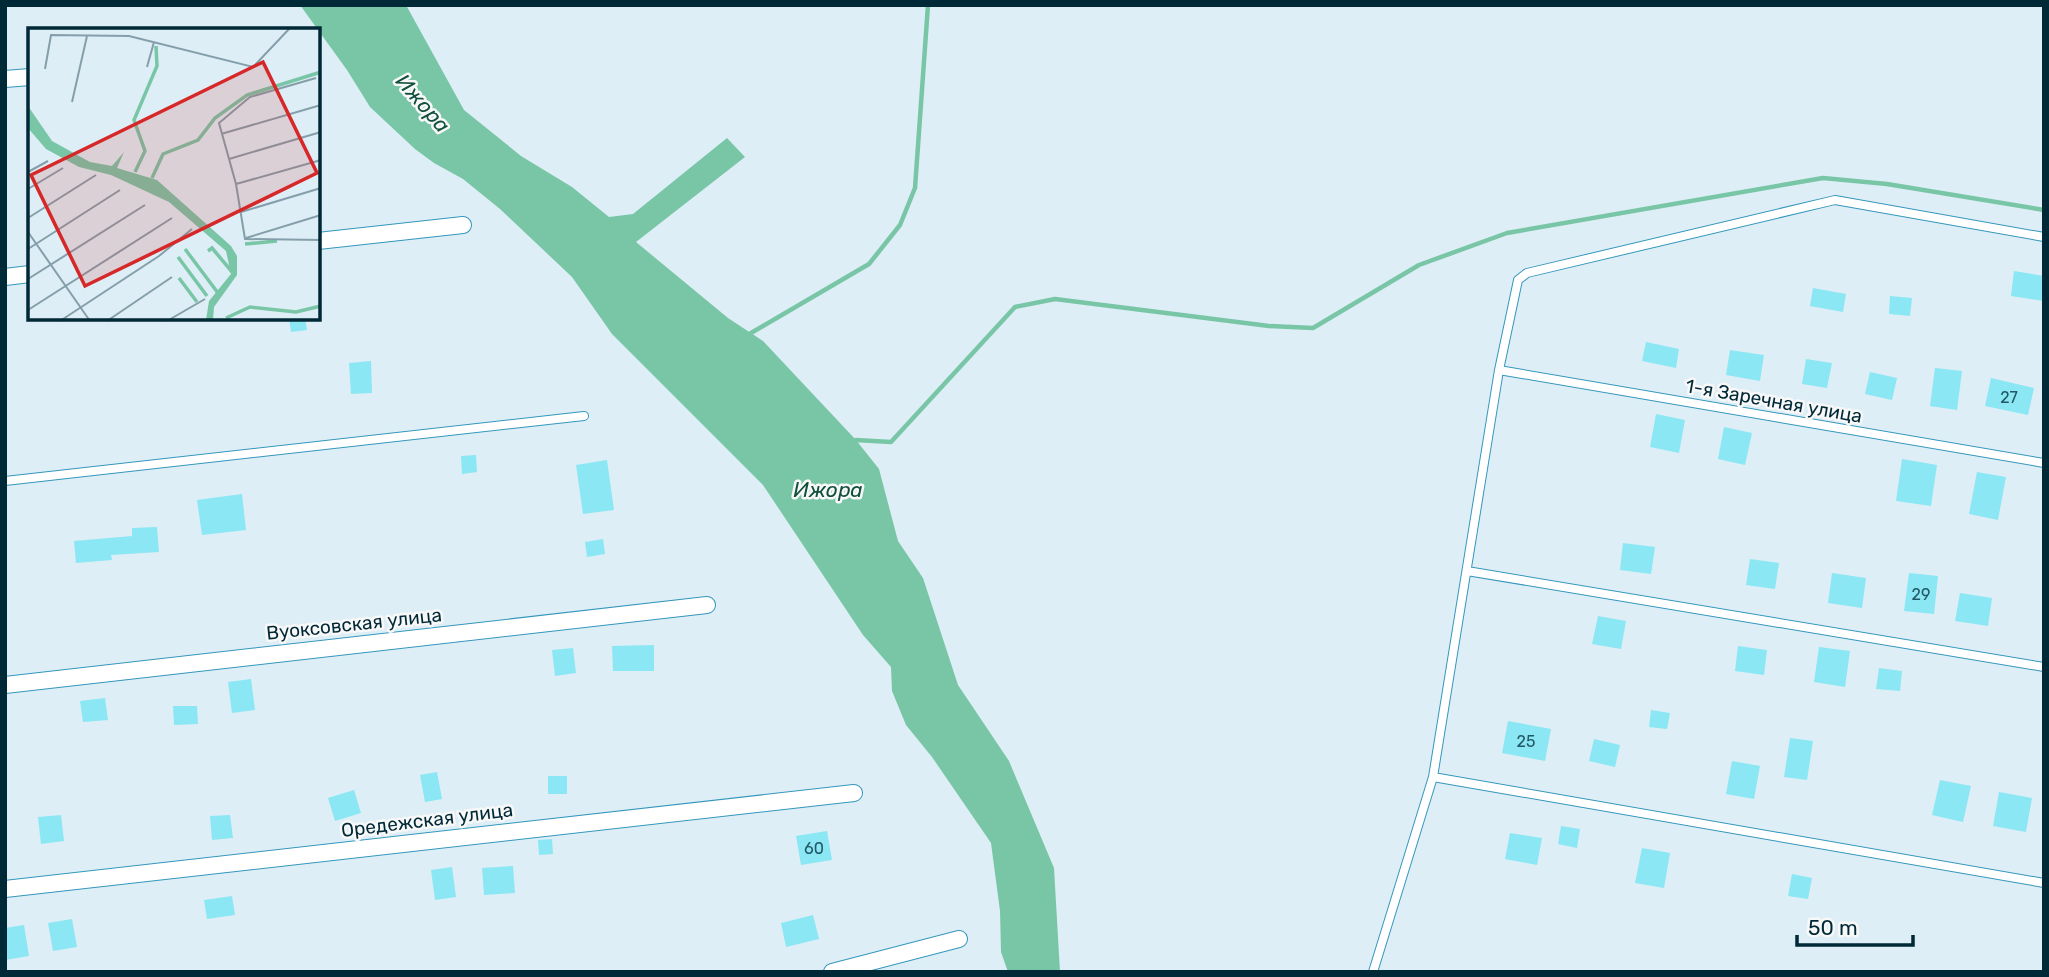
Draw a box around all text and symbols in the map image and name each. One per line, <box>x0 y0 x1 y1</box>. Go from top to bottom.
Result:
inset map <box>28 28 320 320</box>
water label: Ижора <box>391 69 455 137</box>
street label: 1-я Заречная улица <box>1684 374 1864 428</box>
house number: 27 <box>2000 388 2018 407</box>
water label: Ижора <box>793 477 863 502</box>
house number: 29 <box>1912 585 1930 604</box>
street label: Вуоксовская улица <box>265 603 443 645</box>
house number: 25 <box>1517 732 1535 751</box>
street label: Оредежская улица <box>340 798 514 842</box>
house number: 60 <box>804 839 824 858</box>
scale bar <box>1797 904 1912 948</box>
text: 50 m <box>1808 915 1858 940</box>

